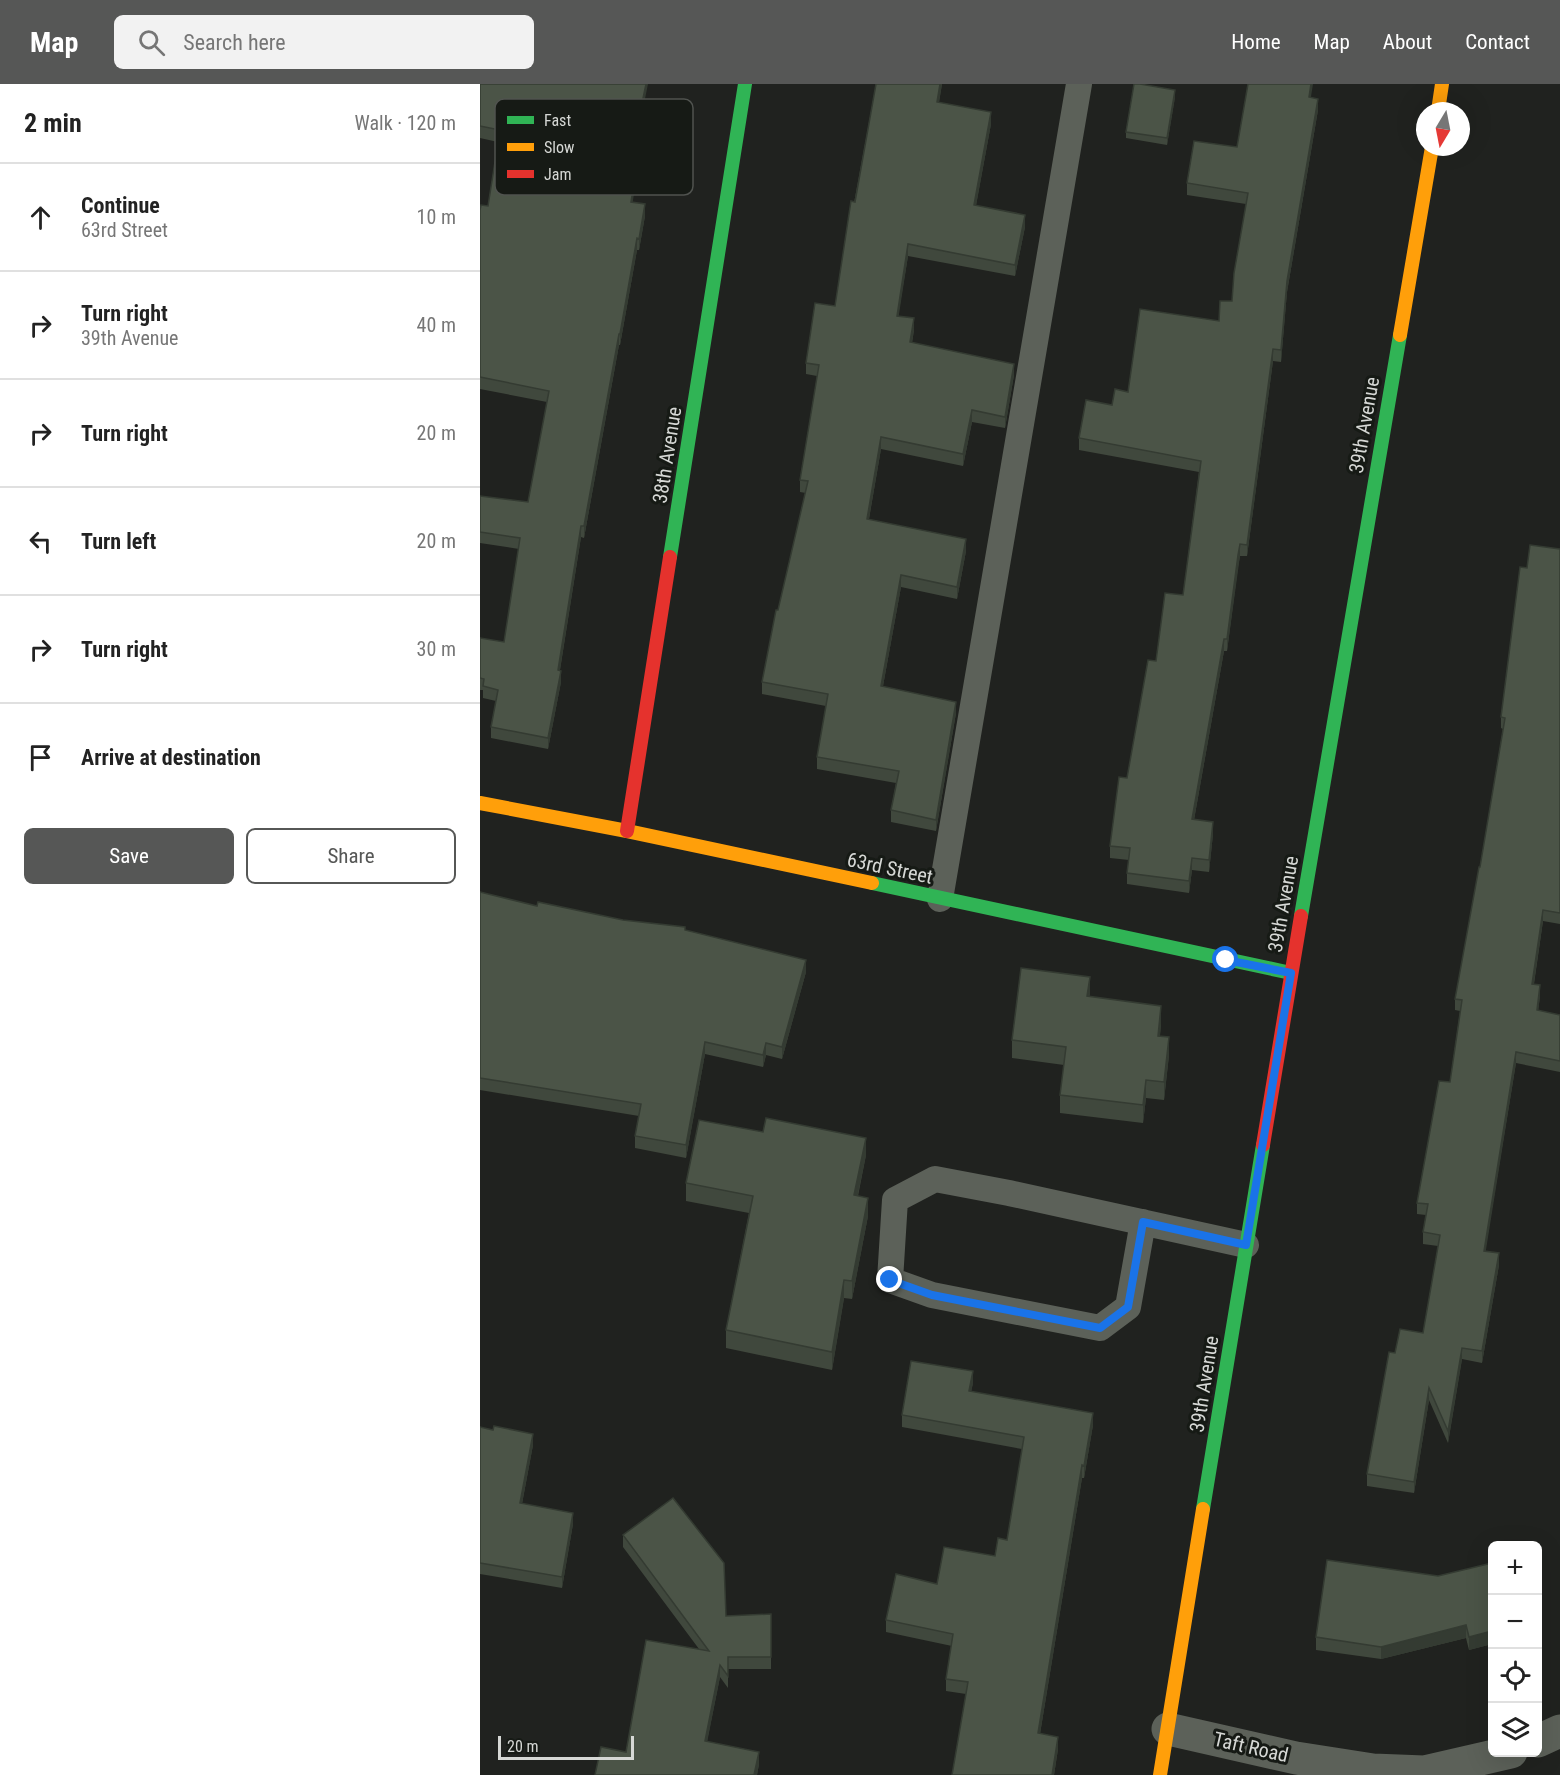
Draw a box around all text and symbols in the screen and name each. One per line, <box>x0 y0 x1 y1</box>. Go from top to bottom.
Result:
search box <box>114 15 534 69</box>
text: Map <box>30 26 78 59</box>
icon: search <box>135 26 168 59</box>
text: Search here <box>183 30 286 55</box>
text: Home <box>1231 30 1281 54</box>
text: Map <box>1314 30 1350 54</box>
text: About <box>1383 30 1432 54</box>
text: Contact <box>1465 30 1530 54</box>
legend <box>495 99 693 195</box>
north arrow <box>1416 102 1470 156</box>
text: 2 min <box>24 108 82 138</box>
text: Walk · 120 m <box>355 111 456 135</box>
text: Fast <box>544 111 571 130</box>
text: Slow <box>544 138 574 157</box>
text: Jam <box>544 165 571 184</box>
text: Continue <box>81 193 160 218</box>
icon: ahead <box>24 201 57 234</box>
text: 10 m <box>417 205 456 229</box>
text: 63rd Street <box>81 218 168 242</box>
text: Turn right <box>81 301 168 326</box>
icon: right <box>24 309 57 342</box>
text: 40 m <box>417 313 456 337</box>
text: 39th Avenue <box>81 326 179 350</box>
street label: 39th Avenue <box>1344 375 1384 475</box>
street label: 38th Avenue <box>648 405 686 505</box>
icon: right <box>24 417 57 450</box>
text: Turn right <box>81 421 168 446</box>
text: 20 m <box>417 421 456 445</box>
icon: left <box>24 525 57 558</box>
text: Turn left <box>81 529 156 554</box>
text: 20 m <box>417 529 456 553</box>
icon: right <box>24 633 57 666</box>
text: Turn right <box>81 637 168 662</box>
text: 30 m <box>417 637 456 661</box>
icon: arrive <box>24 741 57 774</box>
text: Arrive at destination <box>81 745 261 770</box>
button: Save <box>24 828 234 884</box>
button: Share <box>246 828 456 884</box>
street label: 63rd Street <box>845 847 935 889</box>
street label: 39th Avenue <box>1263 854 1303 954</box>
route start <box>1212 946 1238 972</box>
route end <box>876 1266 902 1292</box>
street label: 39th Avenue <box>1185 1334 1223 1434</box>
map controls <box>1488 1541 1542 1757</box>
button: + <box>1488 1541 1542 1595</box>
button: − <box>1488 1595 1542 1649</box>
button: locate <box>1488 1649 1542 1703</box>
button: layers <box>1488 1703 1542 1757</box>
street label: Taft Road <box>1211 1727 1291 1767</box>
scale bar <box>498 1733 634 1760</box>
text: 20 m <box>507 1737 539 1756</box>

